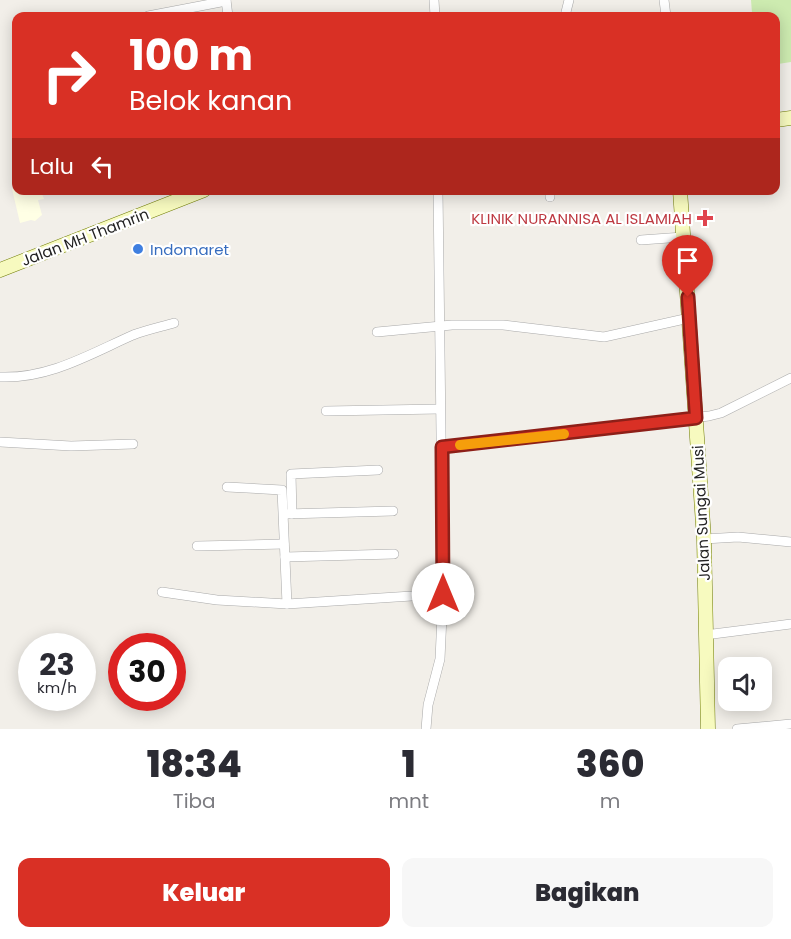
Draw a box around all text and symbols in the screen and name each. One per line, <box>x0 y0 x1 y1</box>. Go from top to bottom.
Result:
text: 100 m <box>129 26 253 85</box>
icon: right <box>30 36 108 114</box>
text: Belok kanan <box>129 82 292 119</box>
icon: left <box>86 150 119 183</box>
text: Lalu <box>30 151 74 182</box>
street label: Jalan MH Thamrin <box>18 203 152 271</box>
place label: KLINIK NURANNISA AL ISLAMIAH <box>471 208 692 229</box>
marker: KLINIK NURANNISA AL ISLAMIAH <box>696 209 714 227</box>
pin <box>662 235 713 297</box>
place label: Indomaret <box>150 239 229 260</box>
marker: Indomaret <box>131 242 145 256</box>
icon: arrive <box>671 244 704 277</box>
street label: Jalan Sungai Musi <box>687 445 715 581</box>
position arrow <box>411 562 475 626</box>
speed limit sign: 30 <box>108 633 186 711</box>
text: 23 <box>39 643 75 686</box>
map controls <box>718 657 772 711</box>
button: sound <box>718 657 772 711</box>
text: km/h <box>37 677 77 698</box>
text: 18:34 <box>147 739 242 790</box>
text: 1 <box>402 739 416 790</box>
text: 360 <box>576 739 644 790</box>
text: Tiba <box>173 787 216 815</box>
text: mnt <box>388 787 429 815</box>
text: m <box>600 787 620 815</box>
button: Keluar <box>18 858 390 927</box>
button: Bagikan <box>402 858 773 927</box>

